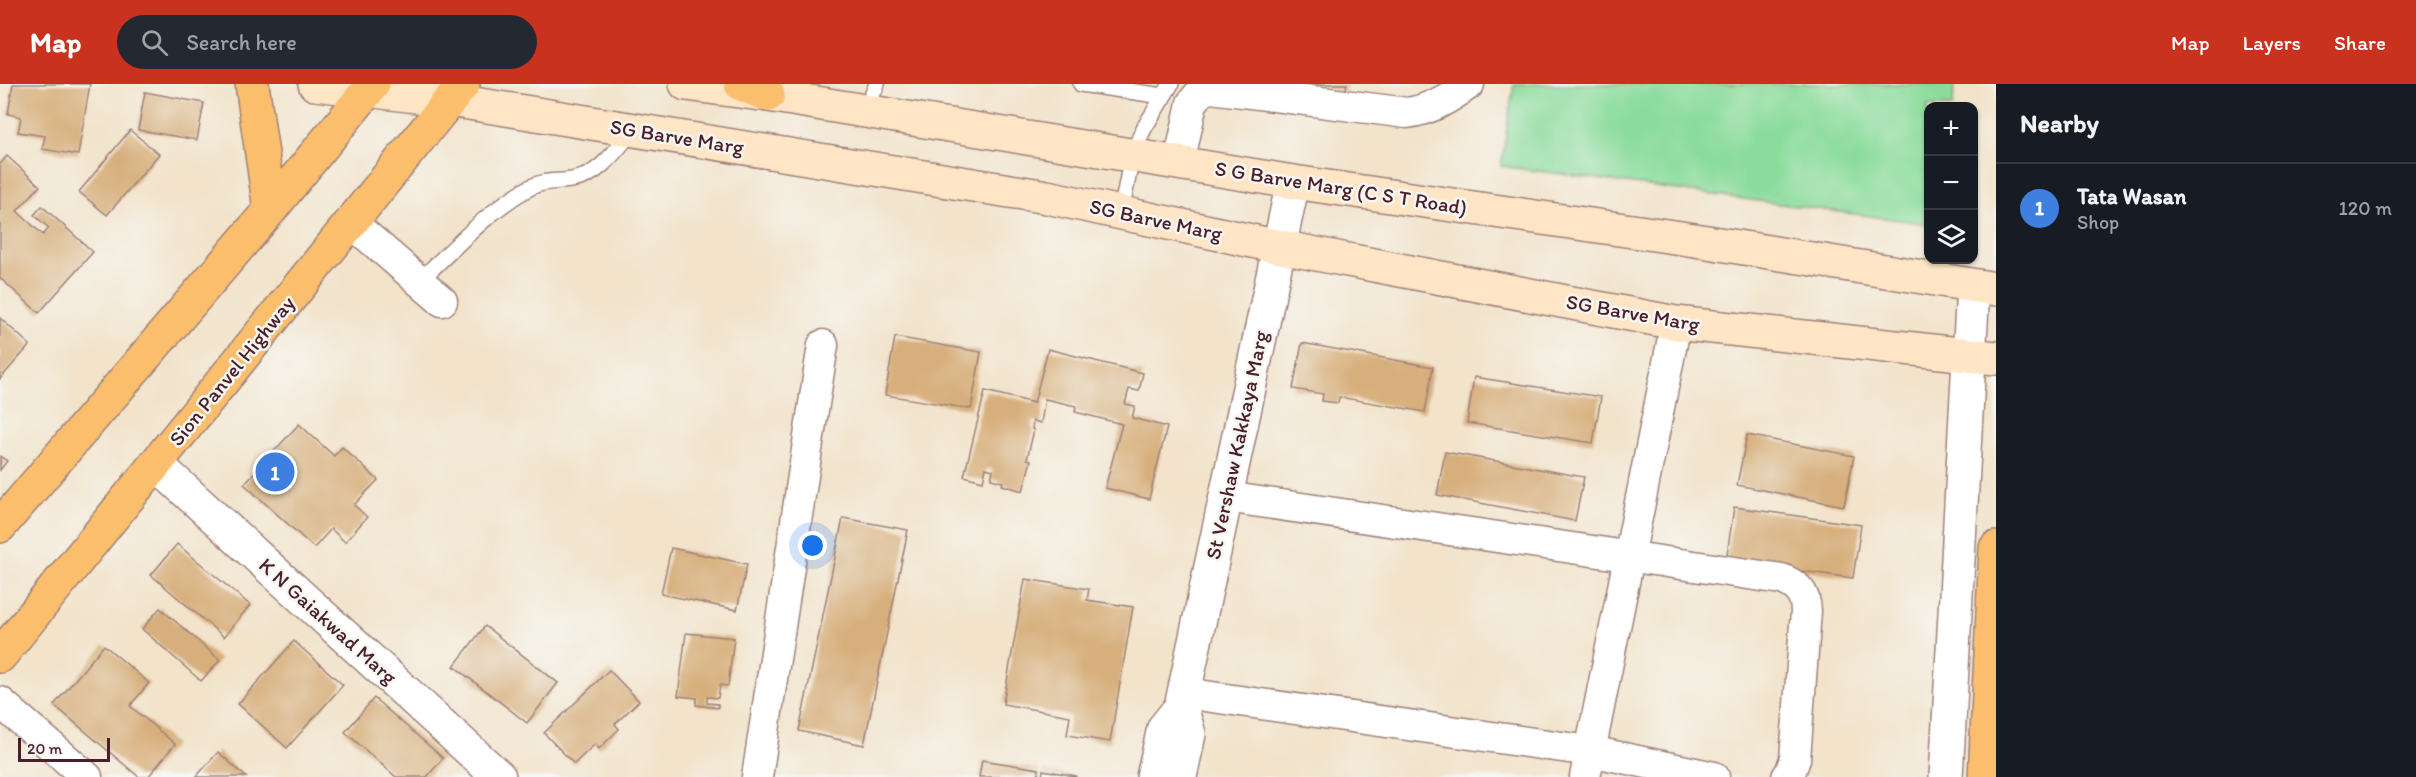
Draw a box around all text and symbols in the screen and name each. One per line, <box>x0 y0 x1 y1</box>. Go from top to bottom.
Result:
search box <box>117 15 537 69</box>
text: Map <box>30 25 81 59</box>
icon: search <box>138 26 171 59</box>
text: Search here <box>186 29 297 56</box>
text: Map <box>2171 30 2210 55</box>
text: Layers <box>2243 30 2301 55</box>
text: Share <box>2334 30 2386 55</box>
map controls <box>1924 102 1978 264</box>
button: + <box>1924 102 1978 156</box>
text: Nearby <box>2020 107 2099 139</box>
street label: SG Barve Marg <box>608 114 746 159</box>
street label: S G Barve Marg (C S T Road) <box>1213 155 1469 220</box>
button: − <box>1924 156 1978 210</box>
text: Tata Wasan <box>2077 183 2187 210</box>
street label: SG Barve Marg <box>1087 193 1225 246</box>
text: 1 <box>2035 196 2044 220</box>
text: 120 m <box>2339 196 2392 220</box>
button: layers <box>1924 210 1978 264</box>
text: Shop <box>2077 210 2119 234</box>
street label: SG Barve Marg <box>1564 288 1702 337</box>
street label: Sion Panvel Highway <box>163 291 300 451</box>
street label: St Vershaw Kakkaya Marg <box>1200 328 1273 562</box>
pin: 1 <box>256 450 294 494</box>
your location <box>798 531 827 560</box>
street label: K N Gaiakwad Marg <box>254 552 403 689</box>
scale bar <box>18 735 110 762</box>
text: 20 m <box>27 739 62 758</box>

